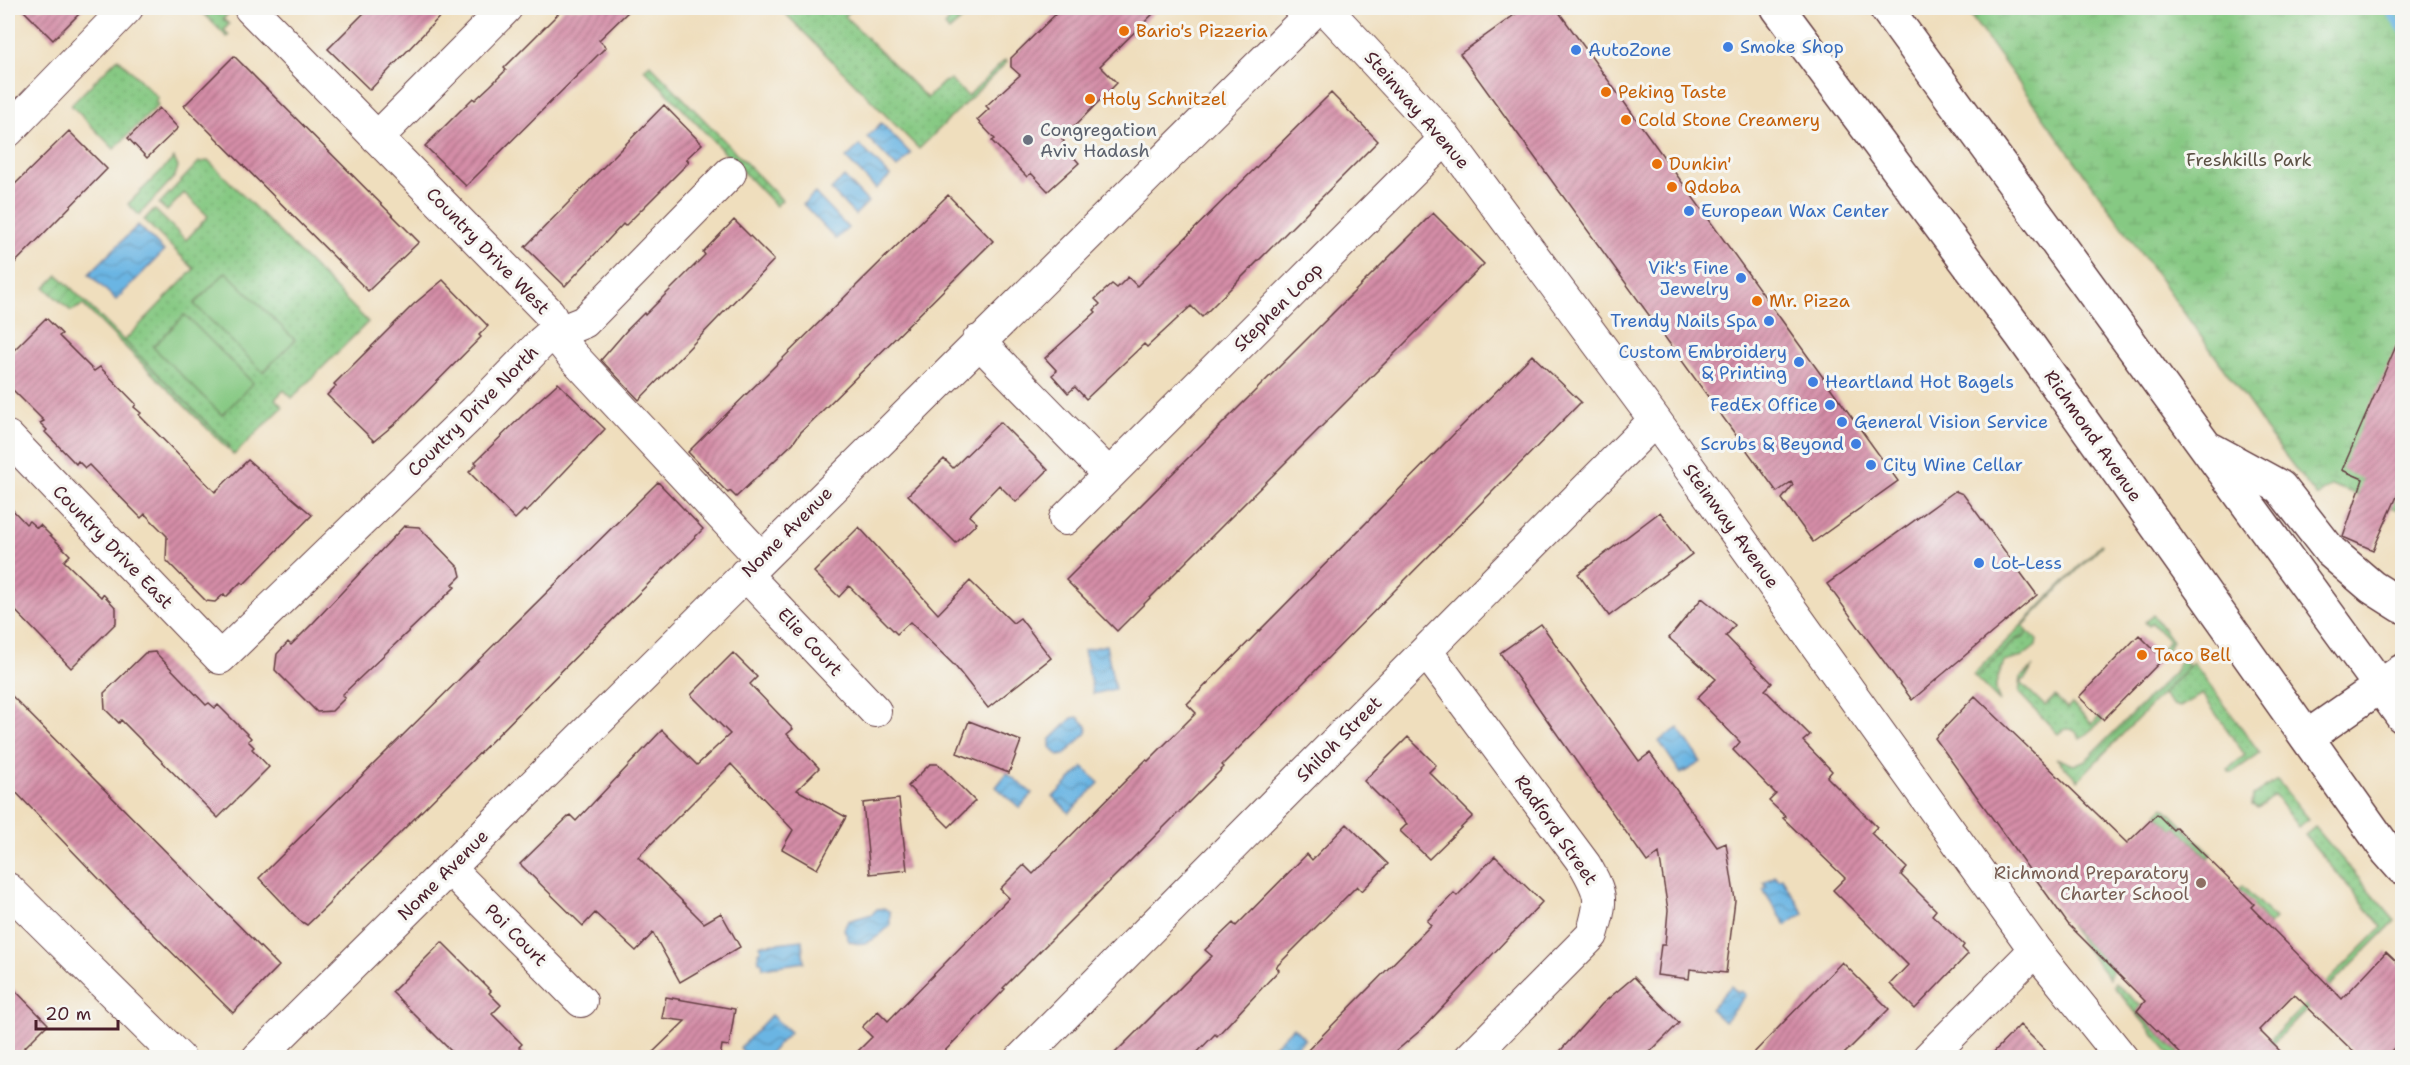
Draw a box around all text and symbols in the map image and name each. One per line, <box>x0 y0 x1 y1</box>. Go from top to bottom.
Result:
place label: Bario's Pizzeria <box>1136 19 1268 43</box>
marker: Bario's Pizzeria <box>1117 24 1131 38</box>
place label: Smoke Shop <box>1740 35 1844 59</box>
place label: AutoZone <box>1588 38 1671 62</box>
marker: Smoke Shop <box>1721 40 1735 54</box>
marker: AutoZone <box>1569 43 1583 57</box>
street label: Steinway Avenue <box>1359 46 1475 174</box>
place label: Peking Taste <box>1618 80 1727 104</box>
marker: Peking Taste <box>1599 85 1613 99</box>
place label: Holy Schnitzel <box>1102 87 1227 111</box>
marker: Holy Schnitzel <box>1083 92 1097 106</box>
place label: Cold Stone Creamery <box>1638 108 1820 132</box>
marker: Cold Stone Creamery <box>1619 113 1633 127</box>
place label: Congregation Aviv Hadash <box>1040 118 1157 163</box>
marker: Congregation Aviv Hadash <box>1021 133 1035 147</box>
park label: Freshkills Park <box>2186 148 2312 172</box>
place label: Dunkin' <box>1669 152 1732 176</box>
marker: Dunkin' <box>1650 157 1664 171</box>
place label: Qdoba <box>1684 175 1741 199</box>
marker: Qdoba <box>1665 180 1679 194</box>
street label: Country Drive West <box>421 182 555 320</box>
place label: European Wax Center <box>1701 199 1889 223</box>
marker: European Wax Center <box>1682 204 1696 218</box>
place label: Vik's Fine Jewelry <box>1648 256 1729 301</box>
street label: Stephen Loop <box>1228 257 1328 357</box>
marker: Vik's Fine Jewelry <box>1734 271 1748 285</box>
place label: Mr. Pizza <box>1769 289 1850 313</box>
marker: Mr. Pizza <box>1750 294 1764 308</box>
place label: Trendy Nails Spa <box>1610 309 1757 333</box>
marker: Trendy Nails Spa <box>1762 314 1776 328</box>
street label: Country Drive North <box>402 340 544 482</box>
place label: Custom Embroidery & Printing <box>1618 340 1787 385</box>
marker: Custom Embroidery & Printing <box>1792 355 1806 369</box>
street label: Richmond Avenue <box>2039 366 2147 506</box>
place label: Heartland Hot Bagels <box>1825 370 2014 394</box>
marker: Heartland Hot Bagels <box>1806 375 1820 389</box>
place label: FedEx Office <box>1710 393 1818 417</box>
marker: FedEx Office <box>1823 398 1837 412</box>
place label: General Vision Service <box>1854 410 2048 434</box>
marker: General Vision Service <box>1835 415 1849 429</box>
place label: Scrubs & Beyond <box>1701 432 1844 456</box>
marker: Scrubs & Beyond <box>1849 437 1863 451</box>
place label: City Wine Cellar <box>1883 453 2023 477</box>
marker: City Wine Cellar <box>1864 458 1878 472</box>
street label: Steinway Avenue <box>1678 459 1784 593</box>
street label: Country Drive East <box>48 480 179 614</box>
street label: Nome Avenue <box>736 481 838 583</box>
place label: Lot-Less <box>1991 551 2062 575</box>
marker: Lot-Less <box>1972 556 1986 570</box>
street label: Elie Court <box>772 603 848 681</box>
place label: Taco Bell <box>2154 643 2232 667</box>
marker: Taco Bell <box>2135 648 2149 662</box>
street label: Shiloh Street <box>1291 691 1387 787</box>
street label: Radford Street <box>1509 770 1603 890</box>
street label: Nome Avenue <box>392 824 494 926</box>
place label: Richmond Preparatory Charter School <box>1994 861 2190 906</box>
marker: Richmond Preparatory Charter School <box>2194 876 2208 890</box>
street label: Poi Court <box>479 898 553 972</box>
scale bar <box>36 993 118 1031</box>
text: 20 m <box>45 1002 91 1026</box>

